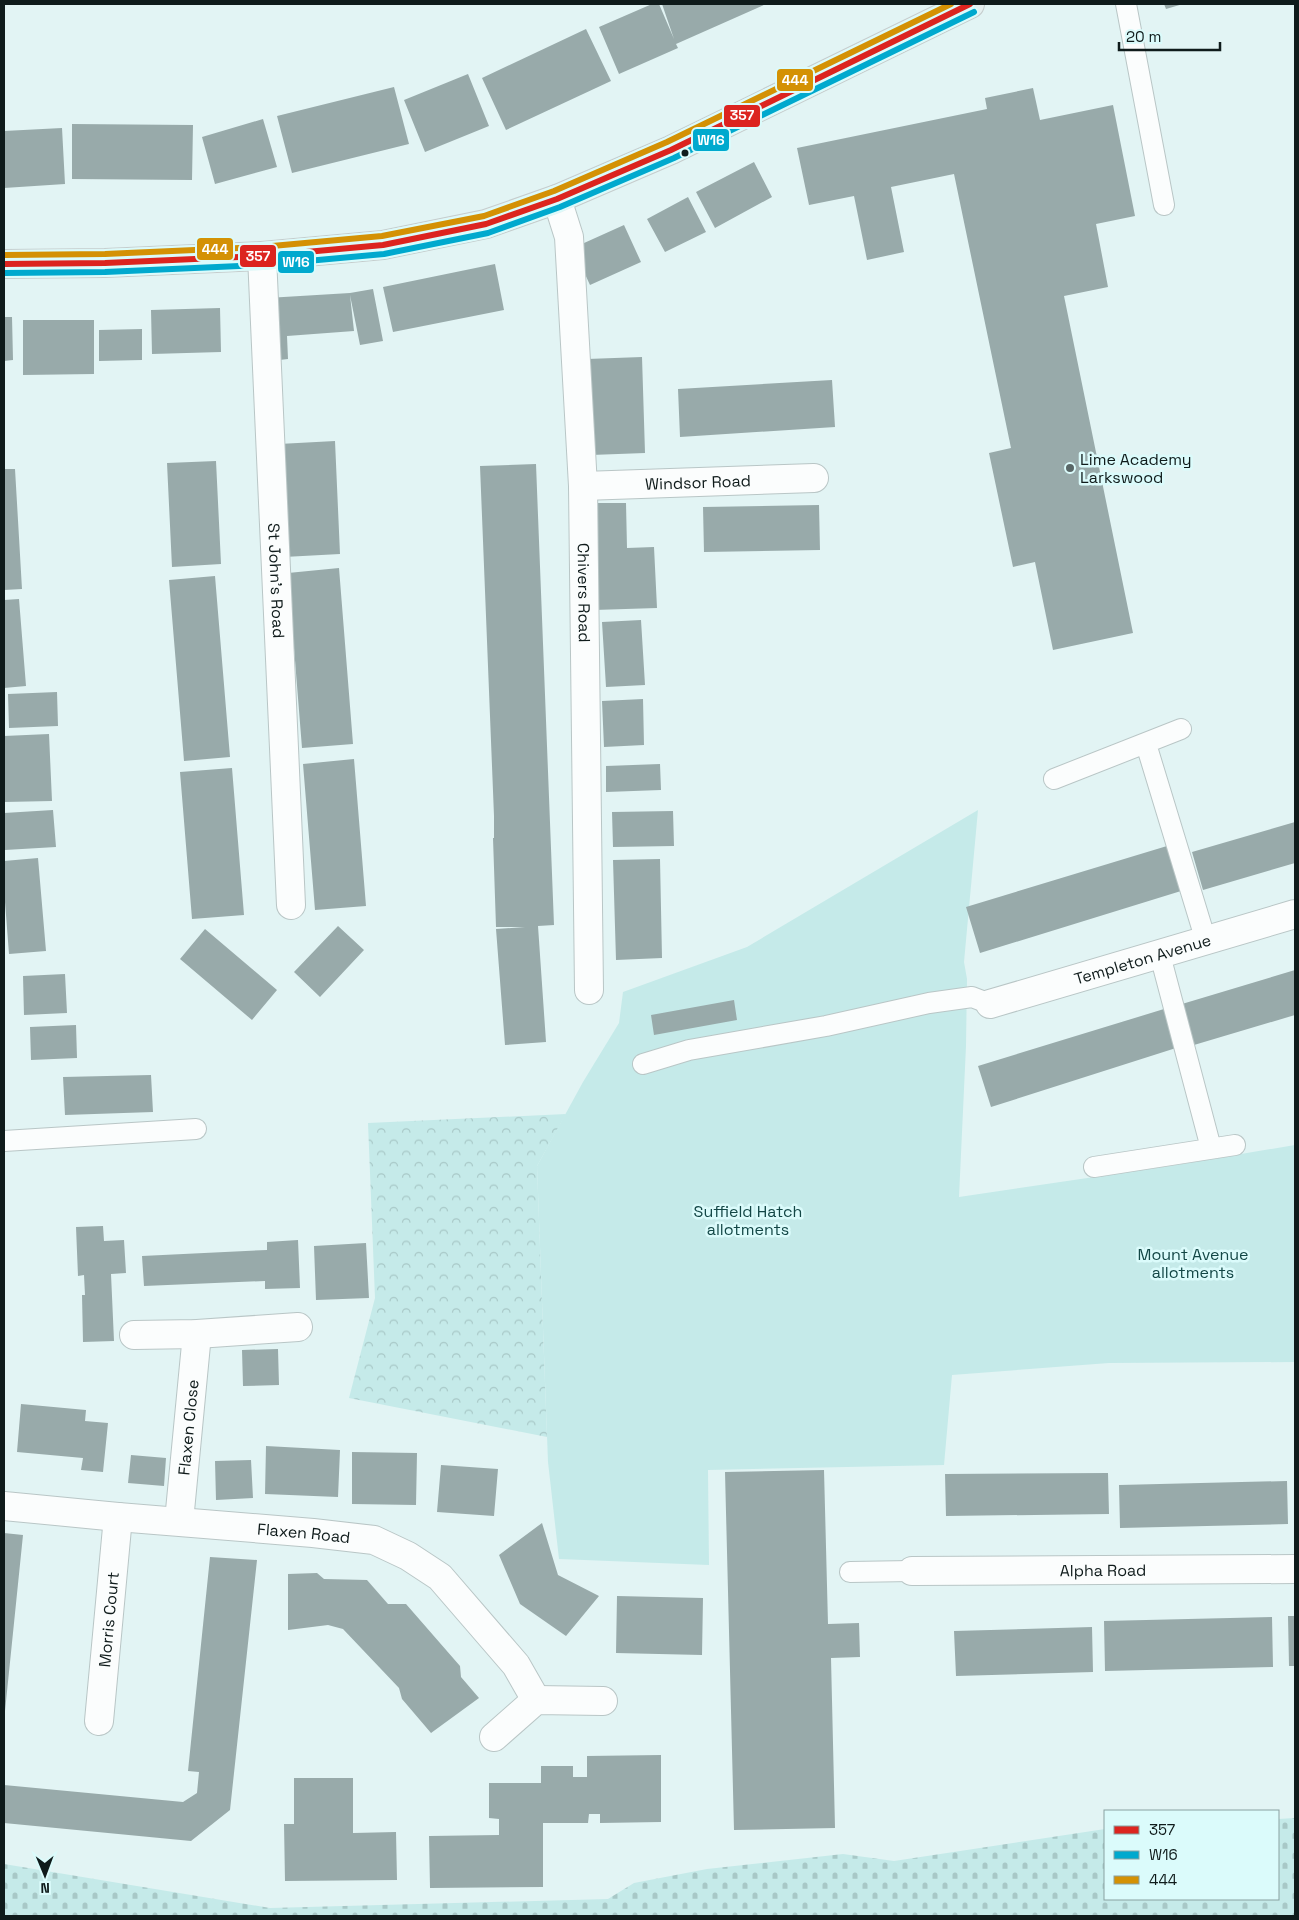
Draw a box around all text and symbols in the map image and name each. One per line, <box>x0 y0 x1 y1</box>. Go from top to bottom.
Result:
scale bar <box>1119 20 1220 52</box>
text: 20 m <box>1126 27 1161 46</box>
line badge: 444 <box>776 68 814 92</box>
text: 444 <box>782 71 808 89</box>
line badge: 357 <box>723 104 761 128</box>
text: 357 <box>730 106 754 124</box>
line badge: W16 <box>692 128 730 152</box>
text: W16 <box>697 131 725 149</box>
unlabelled marker <box>680 148 690 158</box>
line badge: 444 <box>196 237 234 261</box>
text: 444 <box>202 240 228 258</box>
line badge: 357 <box>239 244 277 268</box>
text: 357 <box>246 247 270 265</box>
line badge: W16 <box>277 250 315 274</box>
text: W16 <box>282 253 310 271</box>
place label: Lime Academy Larkswood <box>1080 449 1192 488</box>
marker: Lime Academy Larkswood <box>1064 462 1076 474</box>
street label: Windsor Road <box>645 470 751 495</box>
street label: St John's Road <box>263 523 289 639</box>
street label: Chivers Road <box>573 543 595 643</box>
street label: Templeton Avenue <box>1072 929 1214 990</box>
park label: Suffield Hatch allotments <box>694 1201 802 1240</box>
park label: Mount Avenue allotments <box>1138 1244 1248 1283</box>
street label: Flaxen Close <box>173 1379 204 1476</box>
street label: Flaxen Road <box>256 1518 351 1548</box>
street label: Alpha Road <box>1060 1560 1146 1581</box>
street label: Morris Court <box>94 1571 124 1668</box>
legend <box>1104 1810 1279 1900</box>
text: 357 <box>1149 1820 1175 1839</box>
text: W16 <box>1149 1845 1178 1864</box>
north arrow <box>20 1850 70 1900</box>
text: 444 <box>1149 1870 1177 1889</box>
text: N <box>40 1879 50 1897</box>

